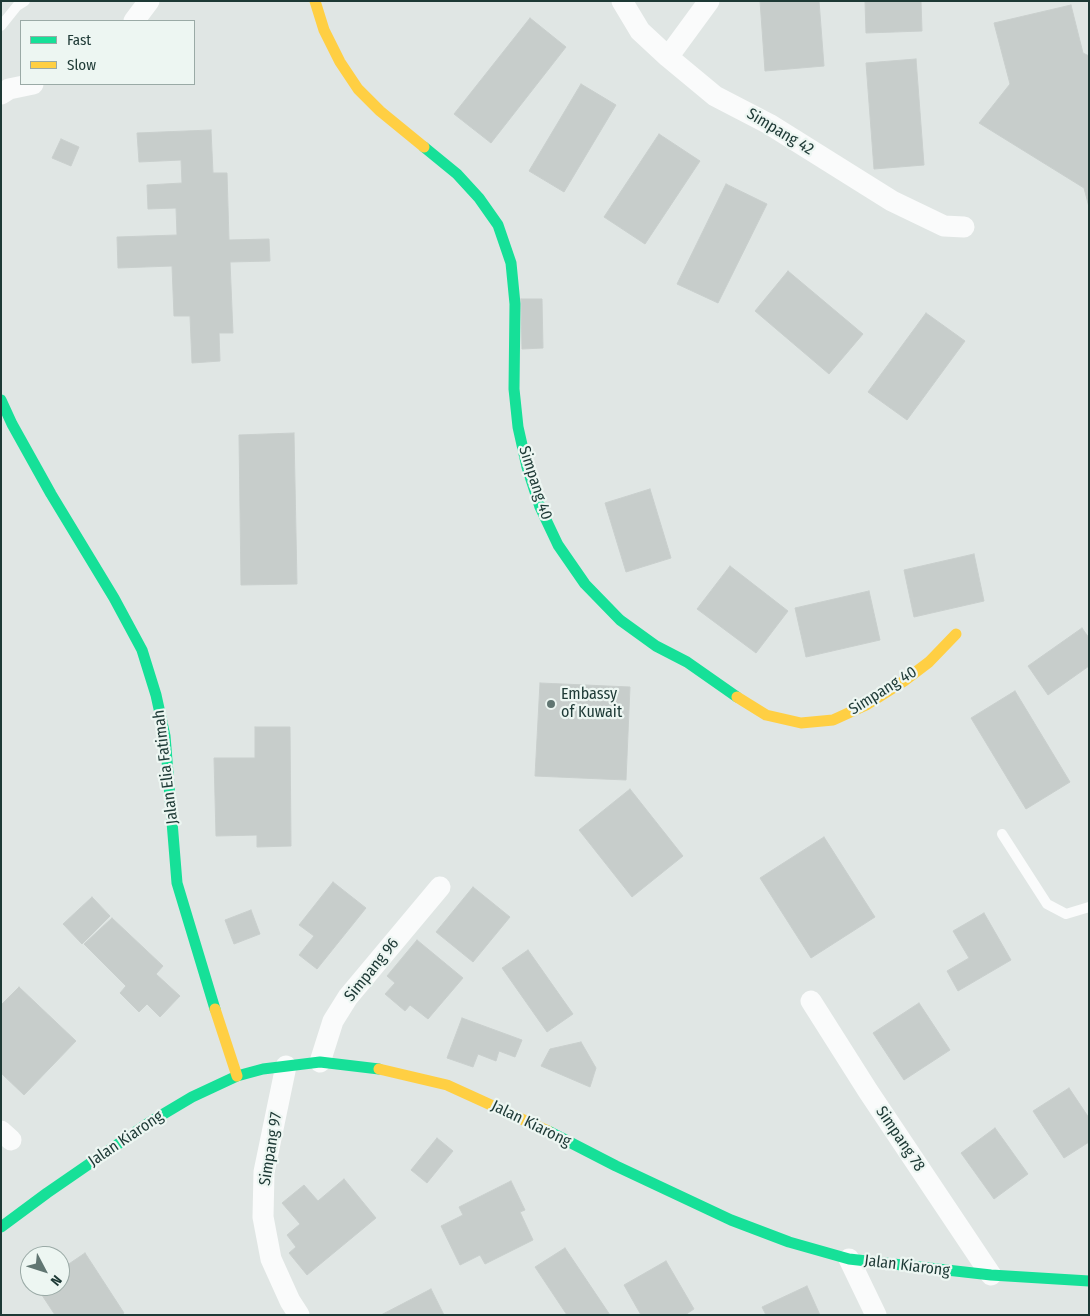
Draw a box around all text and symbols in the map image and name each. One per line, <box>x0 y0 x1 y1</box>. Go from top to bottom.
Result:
legend <box>20 20 195 85</box>
text: Fast <box>67 31 91 49</box>
text: Slow <box>67 56 96 74</box>
street label: Simpang 42 <box>743 105 817 159</box>
street label: Simpang 40 <box>514 444 556 522</box>
street label: Simpang 40 <box>846 663 920 719</box>
place label: Embassy of Kuwait <box>561 685 622 723</box>
marker: Embassy of Kuwait <box>545 698 557 710</box>
street label: Jalan Elia Fatimah <box>149 709 183 825</box>
street label: Simpang 96 <box>341 934 403 1006</box>
street label: Jalan Kiarong <box>488 1097 574 1151</box>
street label: Simpang 78 <box>871 1103 929 1175</box>
street label: Jalan Kiarong <box>85 1107 167 1171</box>
street label: Simpang 97 <box>256 1111 286 1187</box>
north arrow <box>20 1246 70 1296</box>
street label: Jalan Kiarong <box>863 1251 951 1281</box>
text: N <box>47 1272 65 1289</box>

